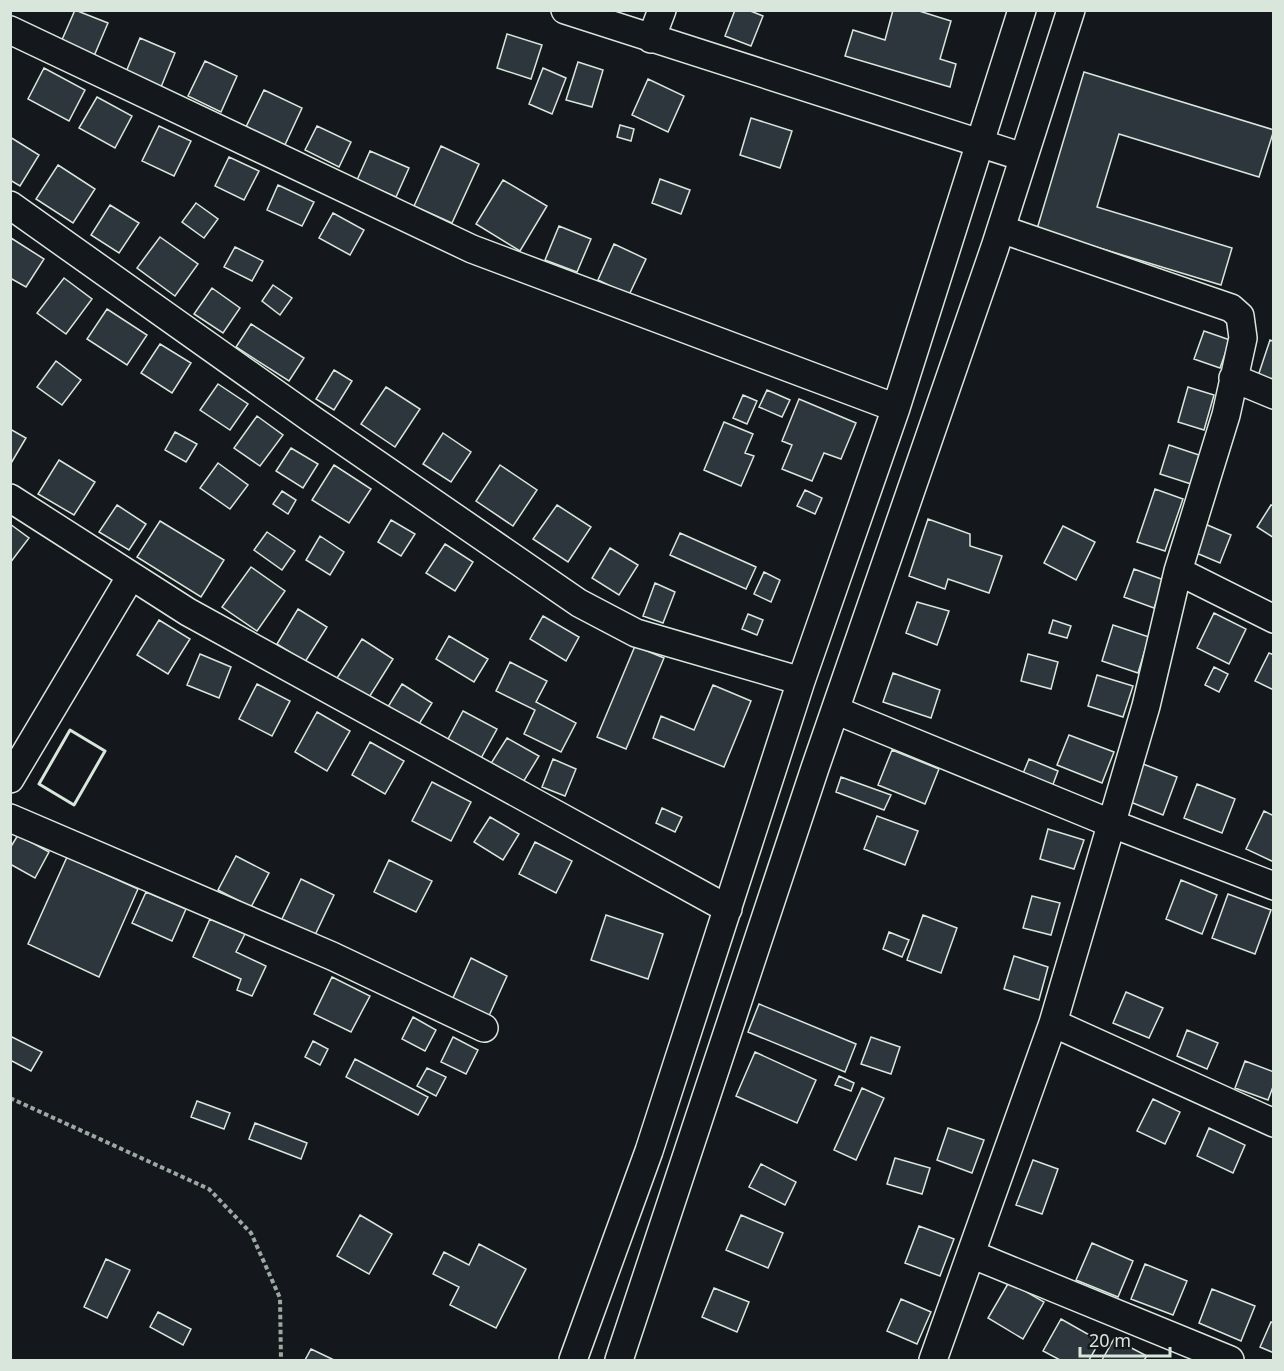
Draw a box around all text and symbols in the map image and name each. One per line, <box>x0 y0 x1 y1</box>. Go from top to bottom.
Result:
scale bar <box>1080 1320 1170 1358</box>
text: 20 m <box>1089 1328 1131 1352</box>

